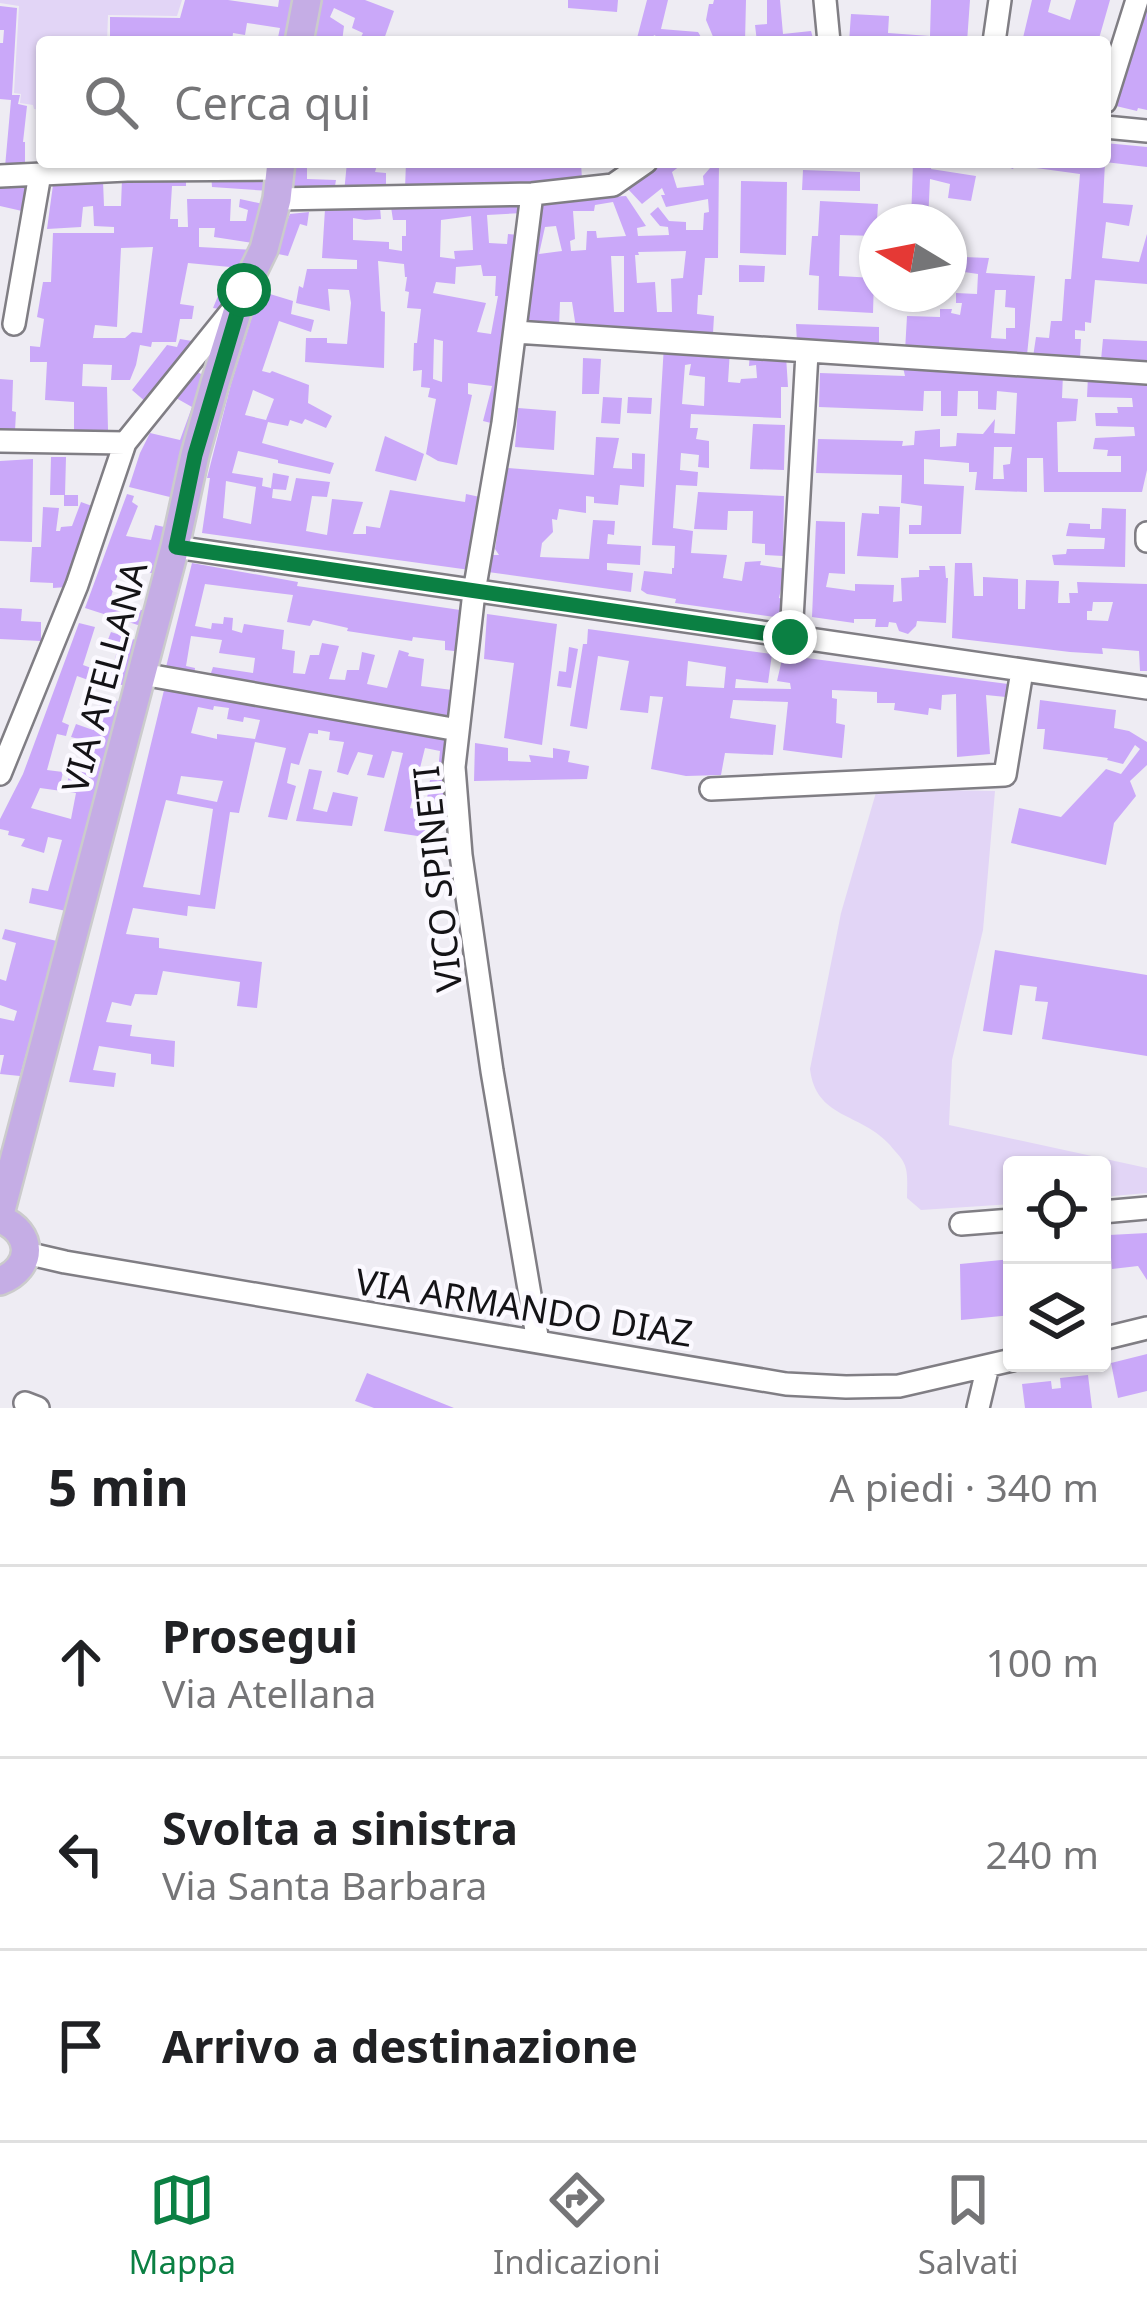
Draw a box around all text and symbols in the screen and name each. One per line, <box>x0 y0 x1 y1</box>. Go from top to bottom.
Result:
search box <box>36 36 1111 168</box>
icon: search <box>78 69 144 135</box>
text: Cerca qui <box>174 72 371 133</box>
north arrow <box>859 204 967 312</box>
route start <box>217 263 271 317</box>
street label: VIA ATELLANA <box>50 556 158 798</box>
route end <box>763 610 817 664</box>
street label: VICO SPINETI <box>401 764 473 994</box>
map controls <box>1003 1156 1111 1372</box>
button: locate <box>1003 1156 1111 1264</box>
street label: VIA ARMANDO DIAZ <box>352 1256 696 1358</box>
button: layers <box>1003 1264 1111 1372</box>
text: 5 min <box>48 1451 189 1521</box>
text: A piedi · 340 m <box>830 1460 1099 1513</box>
text: Prosegui <box>162 1605 358 1666</box>
icon: ahead <box>48 1629 114 1695</box>
text: 100 m <box>985 1635 1099 1688</box>
text: Via Atellana <box>162 1666 376 1719</box>
text: Svolta a sinistra <box>162 1797 518 1858</box>
icon: left <box>48 1821 114 1887</box>
text: 240 m <box>985 1827 1099 1880</box>
text: Via Santa Barbara <box>162 1858 487 1911</box>
icon: arrive <box>48 2013 114 2079</box>
text: Arrivo a destinazione <box>162 2015 638 2076</box>
tab: Mappa <box>128 2167 236 2284</box>
tab: Indicazioni <box>493 2167 661 2284</box>
tab: Salvati <box>918 2167 1018 2284</box>

